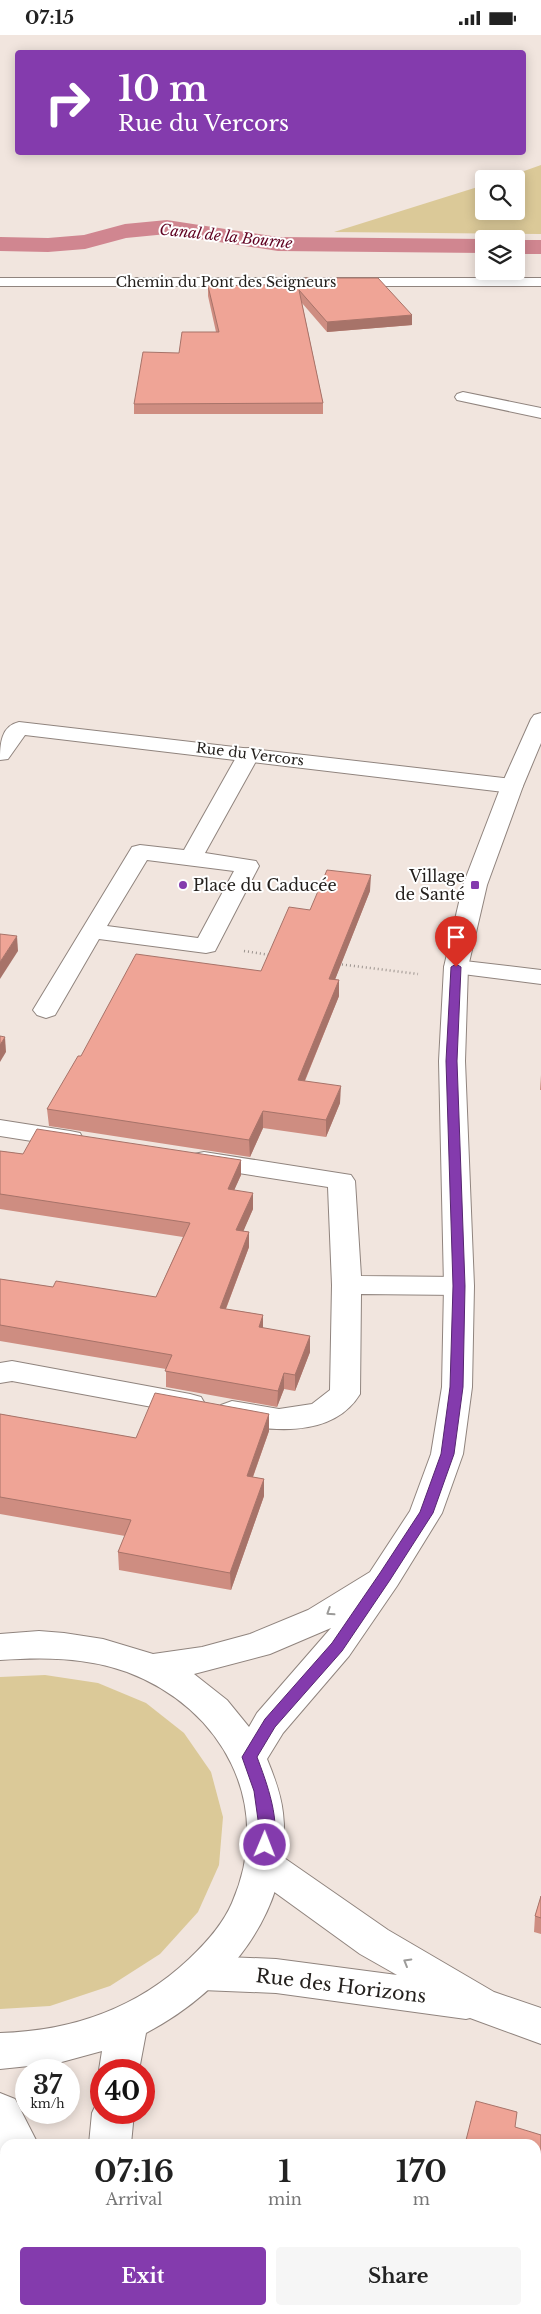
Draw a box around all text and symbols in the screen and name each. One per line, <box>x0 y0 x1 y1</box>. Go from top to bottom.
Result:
text: 07:15 <box>25 6 74 29</box>
text: 10 m <box>118 67 208 110</box>
icon: right <box>35 70 100 135</box>
text: Rue du Vercors <box>118 110 289 137</box>
map controls <box>475 170 525 280</box>
button: search <box>475 170 525 220</box>
water label: Canal de la Bourne <box>159 220 293 252</box>
button: layers <box>475 230 525 280</box>
street label: Chemin du Pont des Seigneurs <box>116 273 336 291</box>
street label: Rue du Vercors <box>195 738 305 770</box>
place label: Village de Santé <box>395 866 465 904</box>
place label: Place du Caducée <box>193 875 337 895</box>
marker: Place du Caducée <box>177 879 189 891</box>
marker: Village de Santé <box>469 879 481 891</box>
pin <box>435 916 477 967</box>
icon: arrive <box>442 923 470 951</box>
one-way arrow <box>326 1606 335 1616</box>
position arrow <box>238 1818 290 1870</box>
one-way arrow <box>404 1958 413 1968</box>
street label: Rue des Horizons <box>254 1964 428 2008</box>
speed limit sign: 40 <box>90 2059 155 2124</box>
text: 37 <box>33 2070 62 2101</box>
text: km/h <box>30 2096 65 2111</box>
text: 07:16 <box>94 2153 174 2190</box>
text: 1 <box>278 2153 291 2190</box>
text: 170 <box>396 2153 447 2190</box>
text: Arrival <box>106 2189 162 2209</box>
text: min <box>268 2189 302 2209</box>
text: m <box>413 2189 430 2209</box>
button: Exit <box>20 2247 266 2305</box>
button: Share <box>276 2247 521 2305</box>

